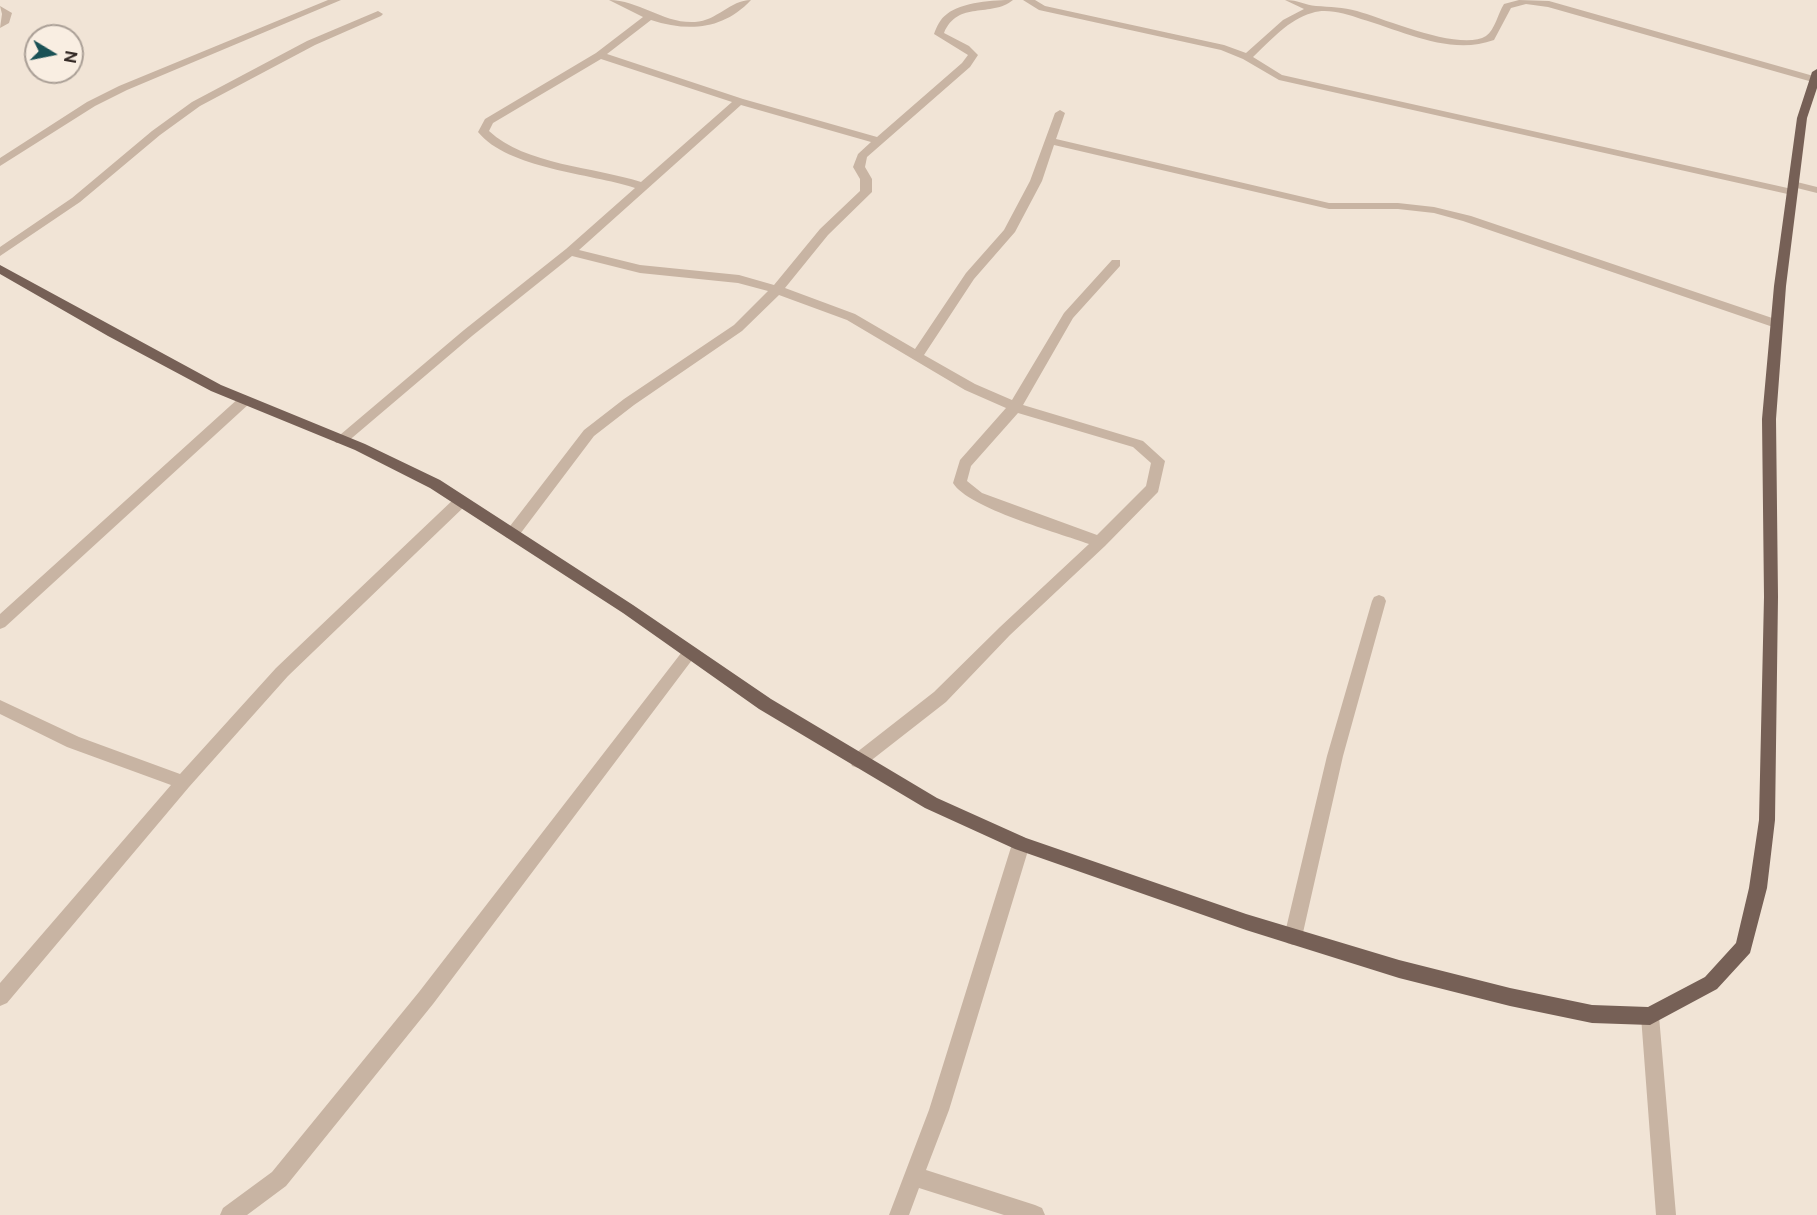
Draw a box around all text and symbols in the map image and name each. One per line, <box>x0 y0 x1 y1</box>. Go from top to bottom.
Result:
north arrow <box>24 24 84 84</box>
text: N <box>60 49 81 65</box>

